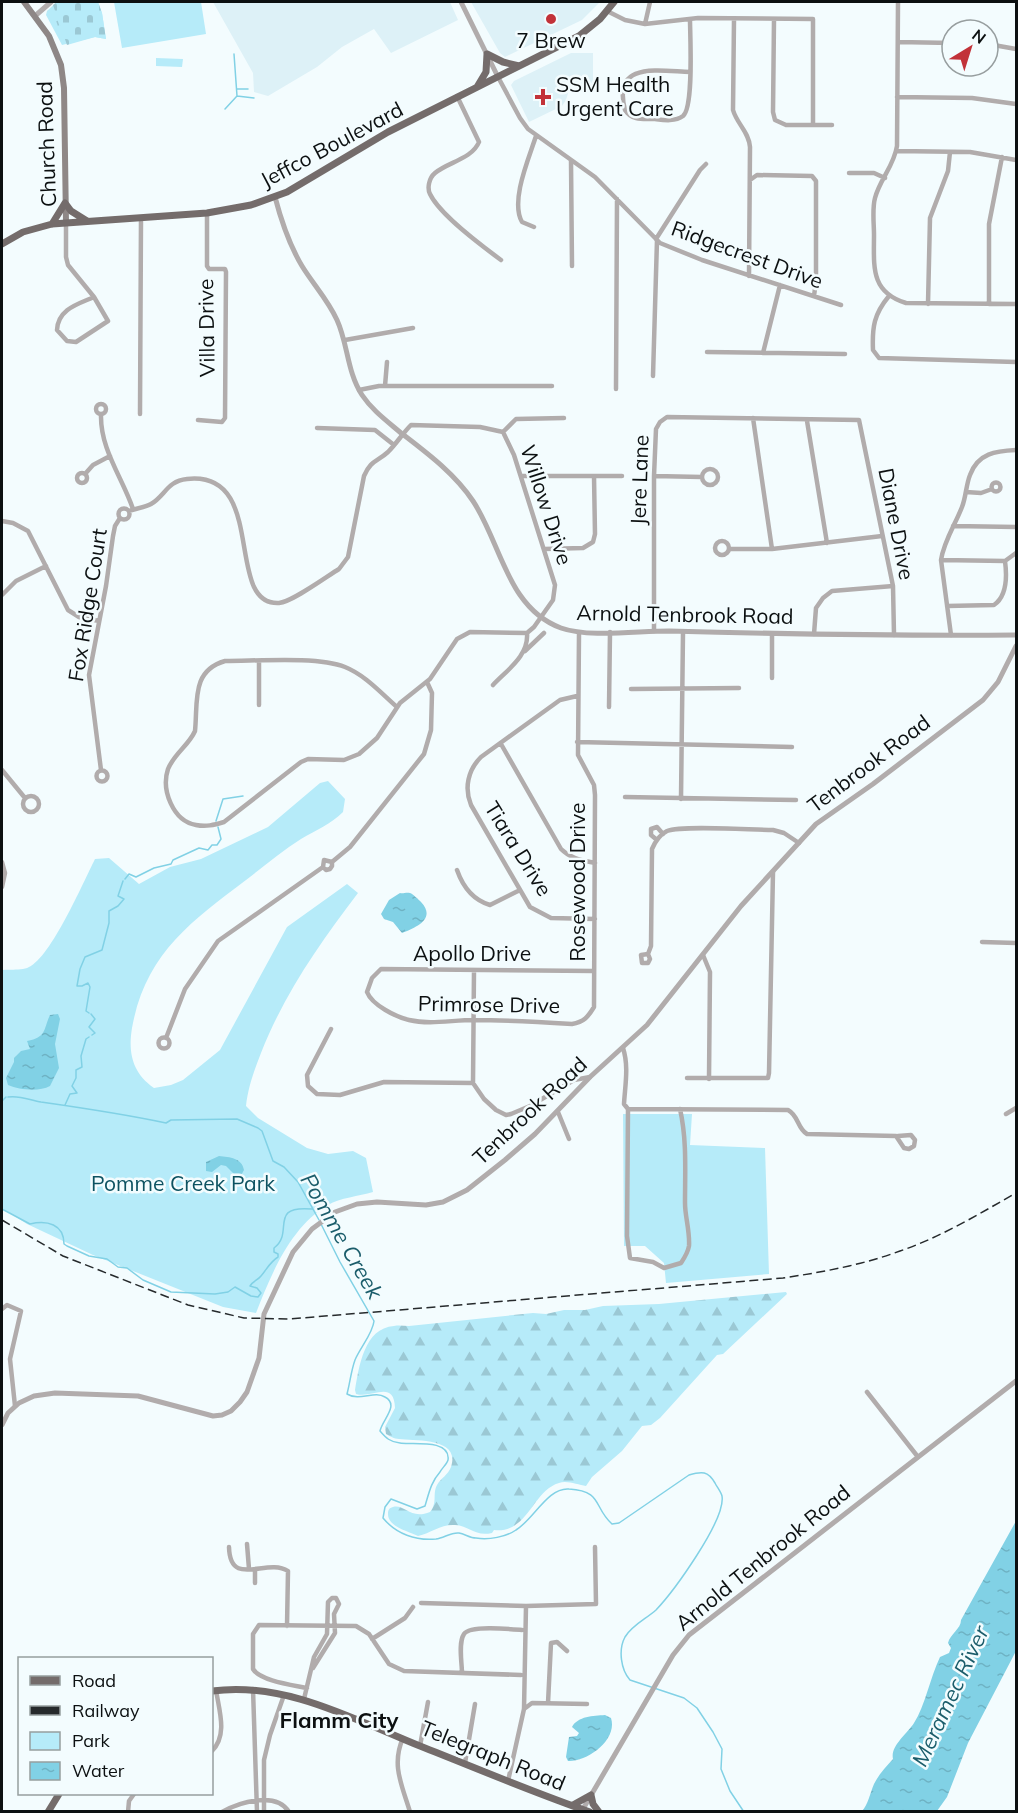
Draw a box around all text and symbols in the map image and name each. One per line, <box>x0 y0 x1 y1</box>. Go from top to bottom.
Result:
marker: 7 Brew <box>544 12 558 26</box>
north arrow <box>940 18 1000 78</box>
text: N <box>968 25 990 48</box>
place label: 7 Brew <box>516 27 586 53</box>
place label: SSM Health Urgent Care <box>556 71 674 121</box>
street label: Church Road <box>31 81 61 207</box>
marker: SSM Health Urgent Care <box>534 88 552 106</box>
street label: Jeffco Boulevard <box>256 96 407 193</box>
street label: Ridgecrest Drive <box>668 215 827 294</box>
street label: Villa Drive <box>192 279 220 377</box>
street label: Jere Lane <box>624 434 654 526</box>
street label: Willow Drive <box>515 441 579 568</box>
street label: Diane Drive <box>873 466 921 582</box>
street label: Fox Ridge Court <box>62 526 112 683</box>
street label: Arnold Tenbrook Road <box>576 599 794 629</box>
street label: Tenbrook Road <box>802 709 935 818</box>
street label: Tiara Drive <box>480 796 558 901</box>
street label: Rosewood Drive <box>564 803 590 961</box>
street label: Apollo Drive <box>413 940 531 966</box>
street label: Primrose Drive <box>418 990 560 1018</box>
street label: Tenbrook Road <box>467 1051 592 1170</box>
water label: Pomme Creek <box>295 1168 390 1305</box>
park label: Pomme Creek Park <box>91 1170 275 1196</box>
street label: Arnold Tenbrook Road <box>670 1479 855 1636</box>
water label: Meramec River <box>905 1620 995 1771</box>
legend <box>18 1657 213 1795</box>
text: Road <box>72 1669 116 1692</box>
text: Railway <box>72 1699 140 1722</box>
district label: Flamm City <box>280 1706 398 1734</box>
street label: Telegraph Road <box>417 1714 569 1796</box>
text: Park <box>72 1729 111 1752</box>
text: Water <box>72 1759 125 1782</box>

